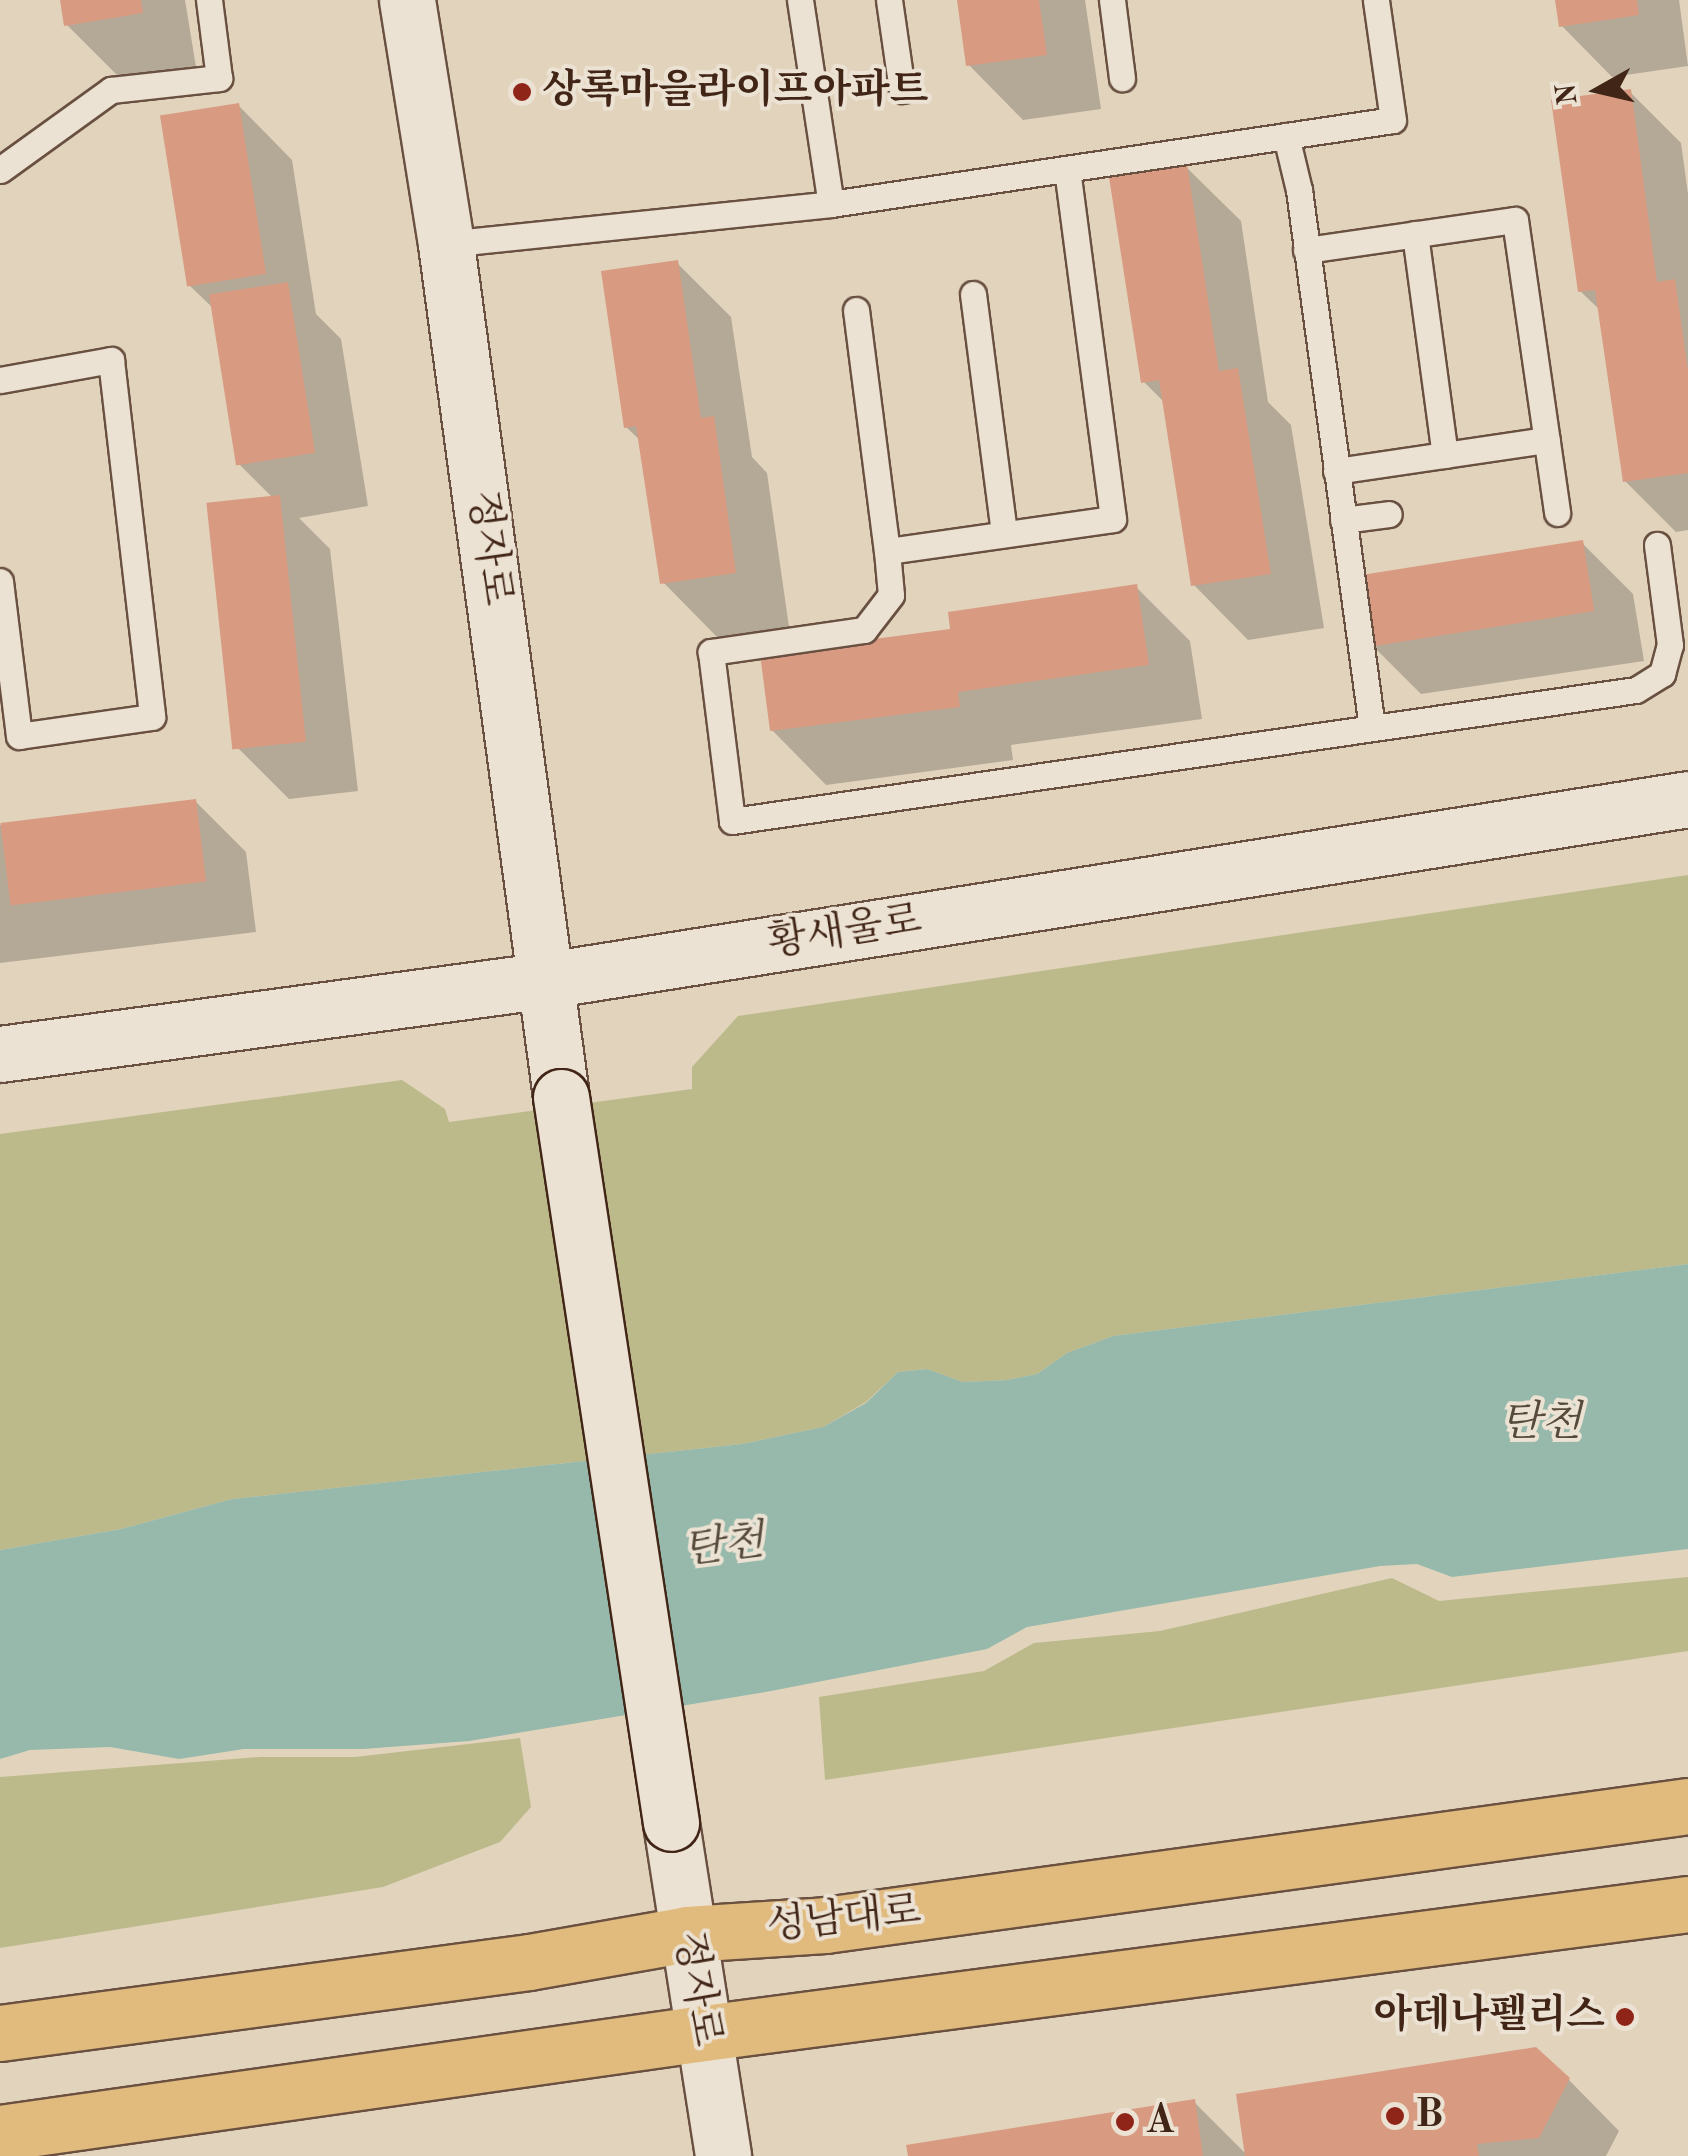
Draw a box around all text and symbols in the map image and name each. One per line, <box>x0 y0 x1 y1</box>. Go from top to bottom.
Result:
north arrow <box>1548 40 1648 140</box>
place label: 상록마을라이프아파트 <box>542 68 928 116</box>
marker: 상록마을라이프아파트 <box>511 81 533 103</box>
text: N <box>1553 82 1584 107</box>
street label: 정자로 <box>456 487 520 609</box>
street label: 황새울로 <box>765 897 925 969</box>
water label: 탄천 <box>1500 1399 1582 1449</box>
water label: 탄천 <box>681 1517 767 1577</box>
street label: 성남대로 <box>765 1888 923 1952</box>
street label: 정자로 <box>662 1928 730 2050</box>
place label: 아데나펠리스 <box>1373 1993 1605 2041</box>
marker: 아데나펠리스 <box>1614 2006 1636 2028</box>
place label: B <box>1415 2092 1443 2140</box>
place label: A <box>1145 2098 1175 2146</box>
marker: B <box>1384 2105 1406 2127</box>
marker: A <box>1114 2111 1136 2133</box>

